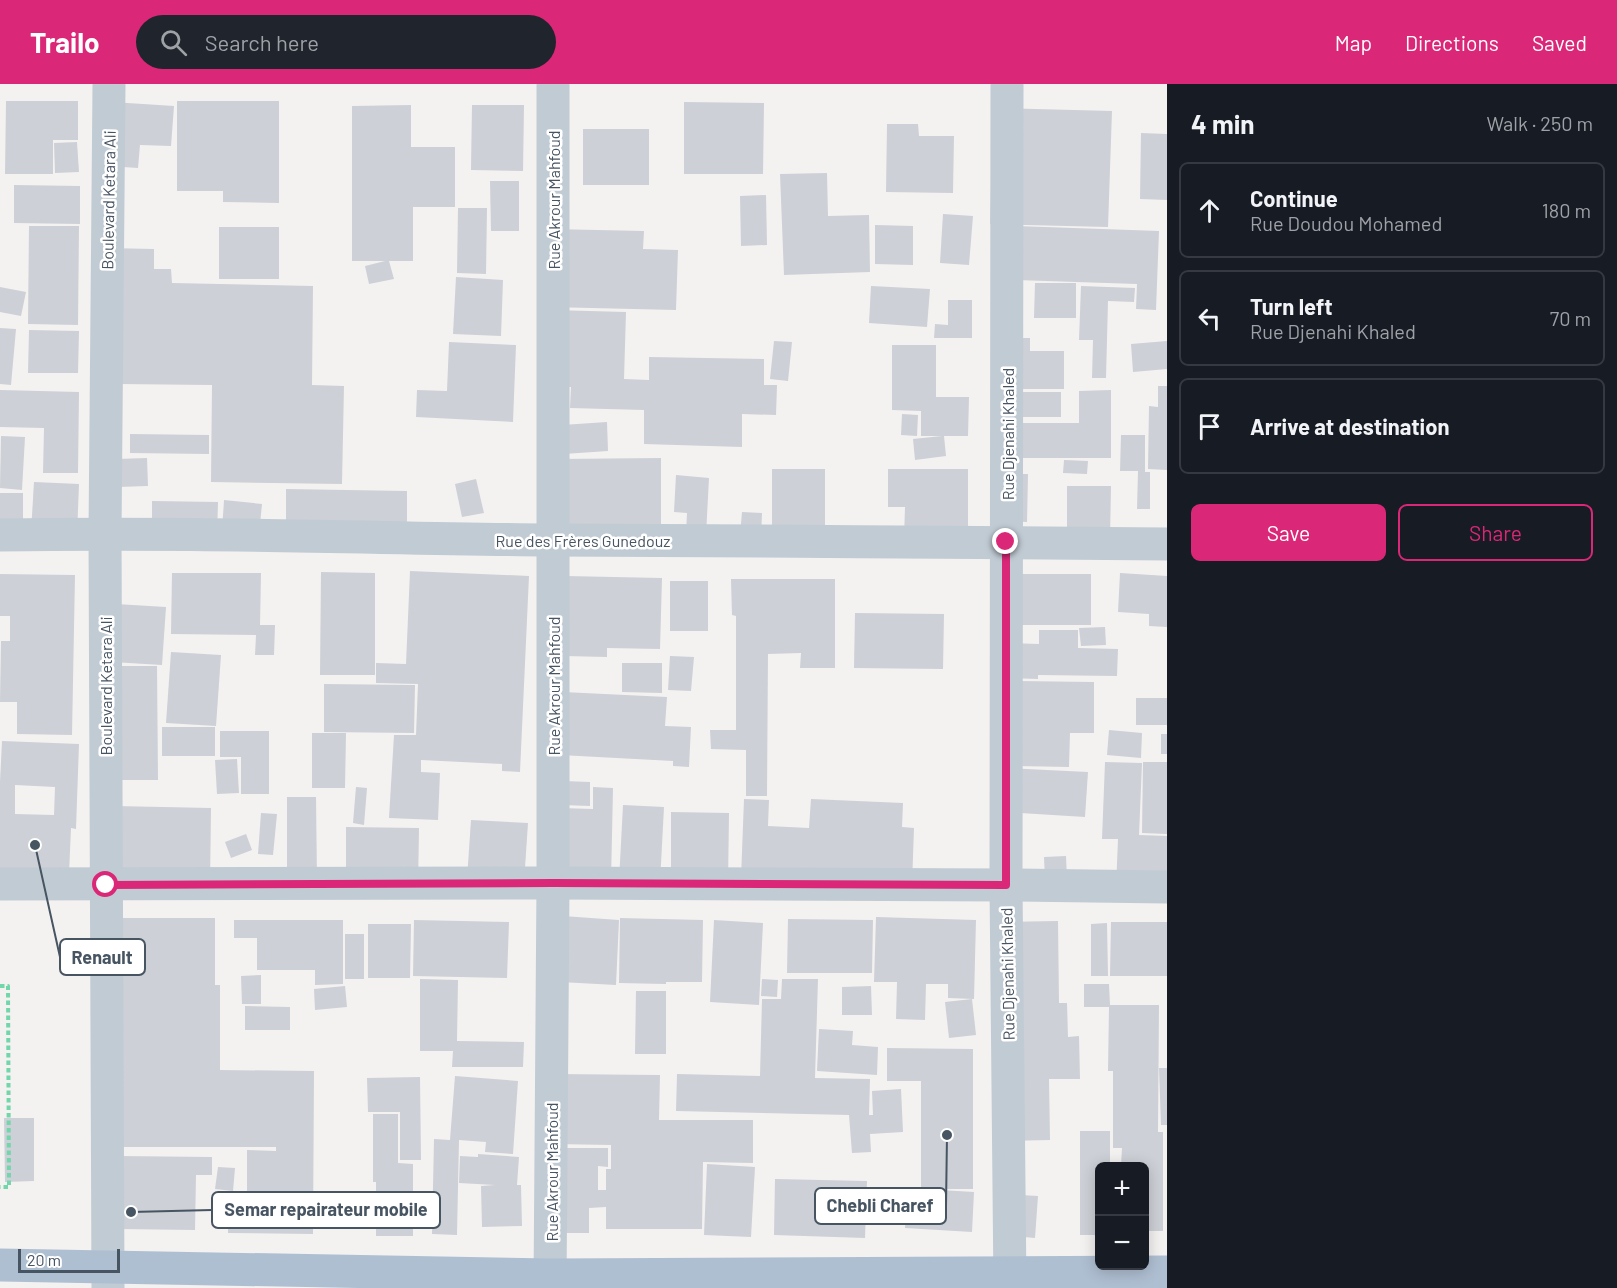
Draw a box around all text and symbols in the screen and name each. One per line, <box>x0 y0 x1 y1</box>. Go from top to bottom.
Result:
search box <box>136 15 556 69</box>
text: Trailo <box>30 25 100 59</box>
icon: search <box>157 26 190 59</box>
text: Search here <box>205 29 319 55</box>
text: Map <box>1335 30 1372 55</box>
text: Directions <box>1405 30 1499 55</box>
text: Saved <box>1532 30 1587 55</box>
text: 4 min <box>1191 108 1255 139</box>
text: Walk · 250 m <box>1487 111 1593 135</box>
street label: Boulevard Ketara Ali <box>97 130 119 270</box>
street label: Rue Akrour Mahfoud <box>544 130 563 270</box>
text: Continue <box>1250 185 1338 211</box>
icon: ahead <box>1193 194 1226 227</box>
text: 180 m <box>1542 198 1591 222</box>
text: Rue Doudou Mohamed <box>1250 211 1442 235</box>
text: Turn left <box>1250 293 1333 319</box>
icon: left <box>1193 302 1226 335</box>
text: 70 m <box>1550 306 1591 330</box>
text: Rue Djenahi Khaled <box>1250 319 1416 343</box>
street label: Rue Djenahi Khaled <box>998 368 1017 500</box>
icon: arrive <box>1193 410 1226 443</box>
text: Arrive at destination <box>1250 413 1449 439</box>
button: Save <box>1191 504 1386 561</box>
button: Share <box>1398 504 1593 561</box>
route end <box>992 528 1018 554</box>
street label: Rue des Frères Gunedouz <box>496 531 670 550</box>
street label: Boulevard Ketara Ali <box>96 616 115 756</box>
street label: Rue Akrour Mahfoud <box>544 616 563 756</box>
route start <box>92 871 118 897</box>
street label: Rue Djenahi Khaled <box>996 908 1018 1040</box>
callout: Renault <box>60 939 145 975</box>
text: Renault <box>71 946 133 968</box>
street label: Rue Akrour Mahfoud <box>542 1102 561 1242</box>
map controls <box>1095 1162 1149 1270</box>
button: + <box>1095 1162 1149 1216</box>
callout: Chebli Charef <box>815 1188 946 1224</box>
callout: Semar repairateur mobile <box>212 1192 440 1228</box>
text: Chebli Charef <box>827 1194 933 1216</box>
text: Semar repairateur mobile <box>224 1198 428 1220</box>
button: − <box>1095 1216 1149 1270</box>
scale bar <box>18 1246 120 1274</box>
text: 20 m <box>27 1250 61 1269</box>

